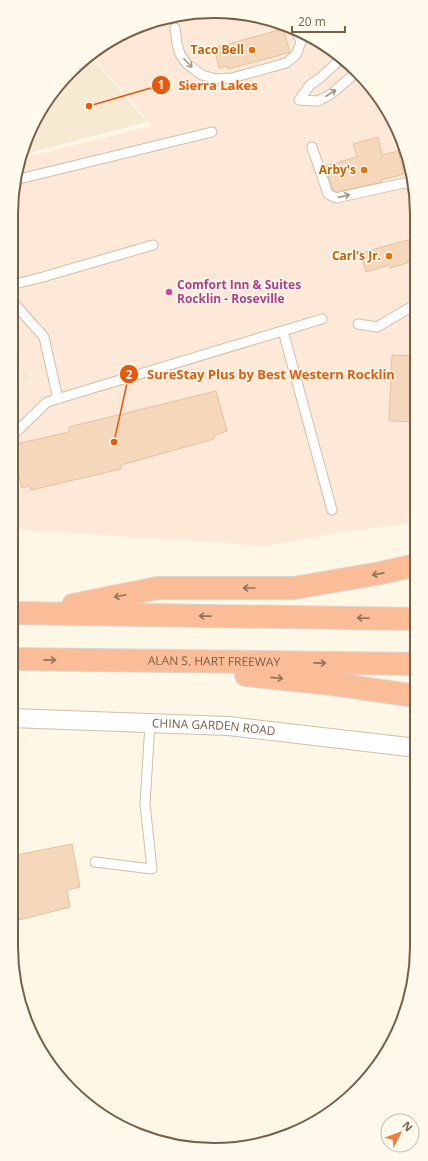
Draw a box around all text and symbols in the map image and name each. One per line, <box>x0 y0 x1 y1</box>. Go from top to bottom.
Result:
scale bar <box>292 8 345 34</box>
text: 20 m <box>298 13 326 30</box>
place label: Taco Bell <box>191 41 244 58</box>
marker: Taco Bell <box>247 45 257 55</box>
one-way arrow <box>183 58 193 68</box>
callout: Sierra Lakes <box>151 73 266 98</box>
text: 1 <box>158 76 164 93</box>
text: Sierra Lakes <box>178 76 258 94</box>
one-way arrow <box>325 89 337 97</box>
place label: Arby's <box>319 161 356 178</box>
marker: Arby's <box>359 165 369 175</box>
one-way arrow <box>337 192 350 200</box>
place label: Carl's Jr. <box>332 247 381 264</box>
marker: Carl's Jr. <box>384 251 394 261</box>
place label: Comfort Inn & Suites Rocklin - Roseville <box>177 276 301 307</box>
marker: Comfort Inn & Suites Rocklin - Roseville <box>164 287 174 297</box>
callout: SureStay Plus by Best Western Rocklin <box>119 362 403 387</box>
text: SureStay Plus by Best Western Rocklin <box>147 365 395 383</box>
text: 2 <box>126 366 133 383</box>
one-way arrow <box>372 570 385 578</box>
one-way arrow <box>243 584 256 592</box>
one-way arrow <box>114 592 127 600</box>
one-way arrow <box>199 612 212 620</box>
one-way arrow <box>357 614 370 622</box>
street label: ALAN S. HART FREEWAY <box>148 652 281 670</box>
one-way arrow <box>43 656 56 664</box>
one-way arrow <box>313 659 326 667</box>
one-way arrow <box>270 674 283 682</box>
street label: CHINA GARDEN ROAD <box>152 714 277 739</box>
north arrow <box>380 1113 420 1153</box>
text: N <box>399 1118 416 1134</box>

